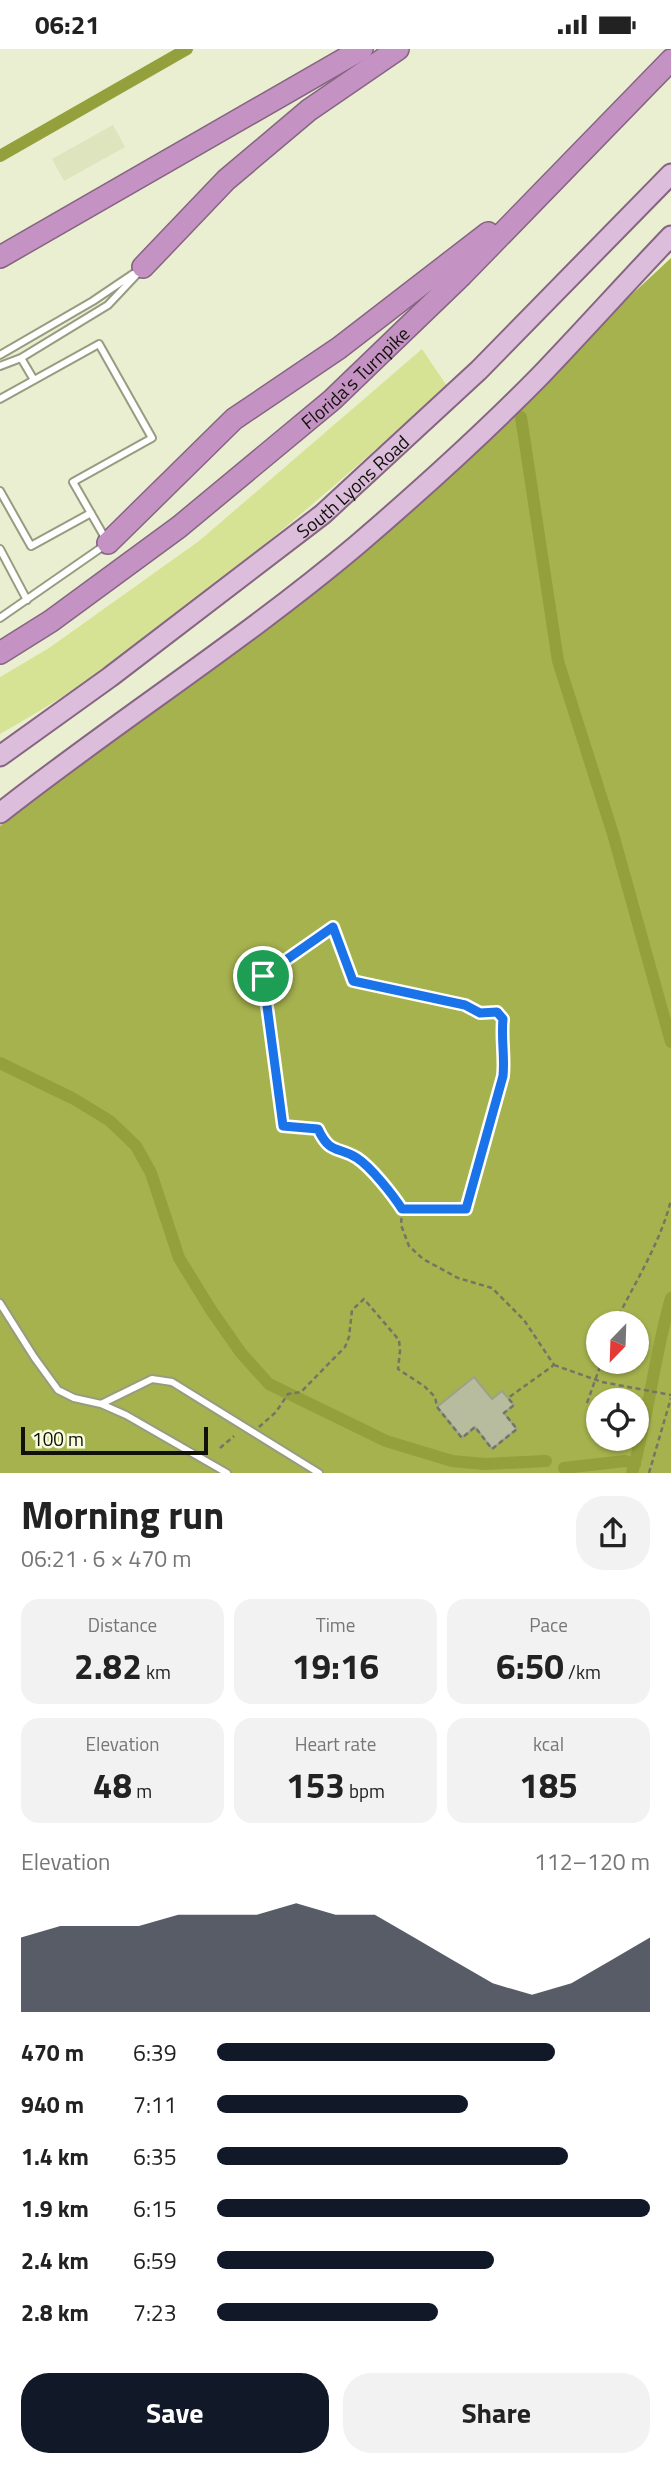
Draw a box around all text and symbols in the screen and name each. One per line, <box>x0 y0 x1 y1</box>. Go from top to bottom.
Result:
text: 06:21 <box>35 5 100 44</box>
street label: Florida's Turnpike <box>294 319 415 435</box>
street label: South Lyons Road <box>289 427 415 545</box>
pin <box>233 946 293 1006</box>
icon: arrive <box>244 957 282 995</box>
north arrow <box>586 1311 649 1374</box>
map controls <box>586 1311 649 1451</box>
button: locate <box>586 1388 649 1451</box>
scale bar <box>21 1424 208 1456</box>
text: 100 m <box>32 1424 84 1453</box>
text: Morning run <box>21 1486 224 1544</box>
button: share <box>576 1496 650 1570</box>
text: 06:21 · 6 × 470 m <box>21 1541 191 1576</box>
text: Distance <box>88 1610 157 1639</box>
text: Time <box>316 1610 355 1639</box>
text: Pace <box>529 1610 568 1639</box>
text: 2.82 <box>74 1639 142 1693</box>
text: 19:16 <box>292 1639 379 1693</box>
text: 6:50 <box>496 1639 564 1693</box>
text: km <box>142 1657 171 1686</box>
text: /km <box>564 1657 601 1686</box>
text: Elevation <box>86 1729 159 1758</box>
text: Heart rate <box>295 1729 376 1758</box>
text: kcal <box>533 1729 564 1758</box>
text: 48 <box>93 1758 132 1812</box>
text: 153 <box>286 1758 345 1812</box>
text: 185 <box>519 1758 578 1812</box>
text: m <box>132 1776 152 1805</box>
text: bpm <box>345 1776 385 1805</box>
text: Elevation <box>21 1844 110 1879</box>
text: 112–120 m <box>534 1844 650 1879</box>
text: 470 m <box>21 2035 84 2070</box>
text: 6:39 <box>133 2035 177 2070</box>
text: 940 m <box>21 2087 84 2122</box>
text: 7:11 <box>133 2087 177 2122</box>
text: 1.4 km <box>21 2139 89 2174</box>
text: 6:35 <box>133 2139 177 2174</box>
text: 1.9 km <box>21 2191 89 2226</box>
text: 6:15 <box>133 2191 177 2226</box>
text: 2.4 km <box>21 2243 89 2278</box>
text: 6:59 <box>133 2243 177 2278</box>
text: 2.8 km <box>21 2295 89 2330</box>
text: 7:23 <box>133 2295 177 2330</box>
button: Save <box>21 2373 329 2453</box>
button: Share <box>343 2373 650 2453</box>

